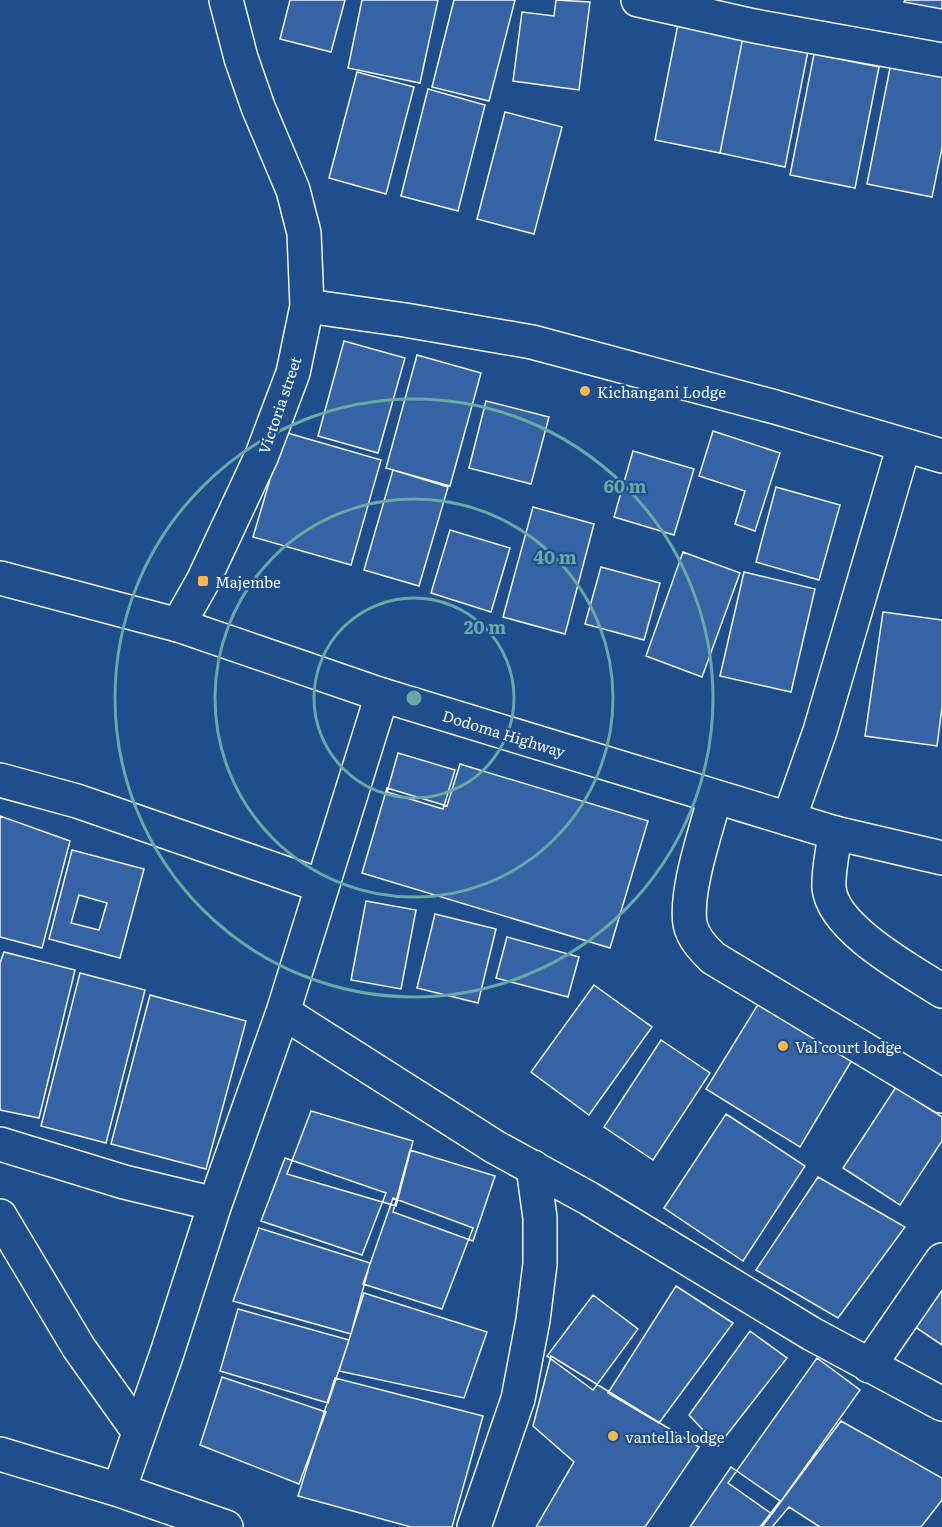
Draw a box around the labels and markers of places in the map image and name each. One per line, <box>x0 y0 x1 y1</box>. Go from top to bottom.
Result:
place label: Kichangani Lodge <box>597 380 726 403</box>
marker: Kichangani Lodge <box>578 384 592 398</box>
place label: Majembe <box>215 570 281 593</box>
marker: Majembe <box>196 574 210 588</box>
centre of rings <box>404 688 424 708</box>
place label: Val court lodge <box>795 1035 902 1058</box>
marker: Val court lodge <box>776 1039 790 1053</box>
place label: vantella lodge <box>625 1425 725 1448</box>
marker: vantella lodge <box>606 1429 620 1443</box>

